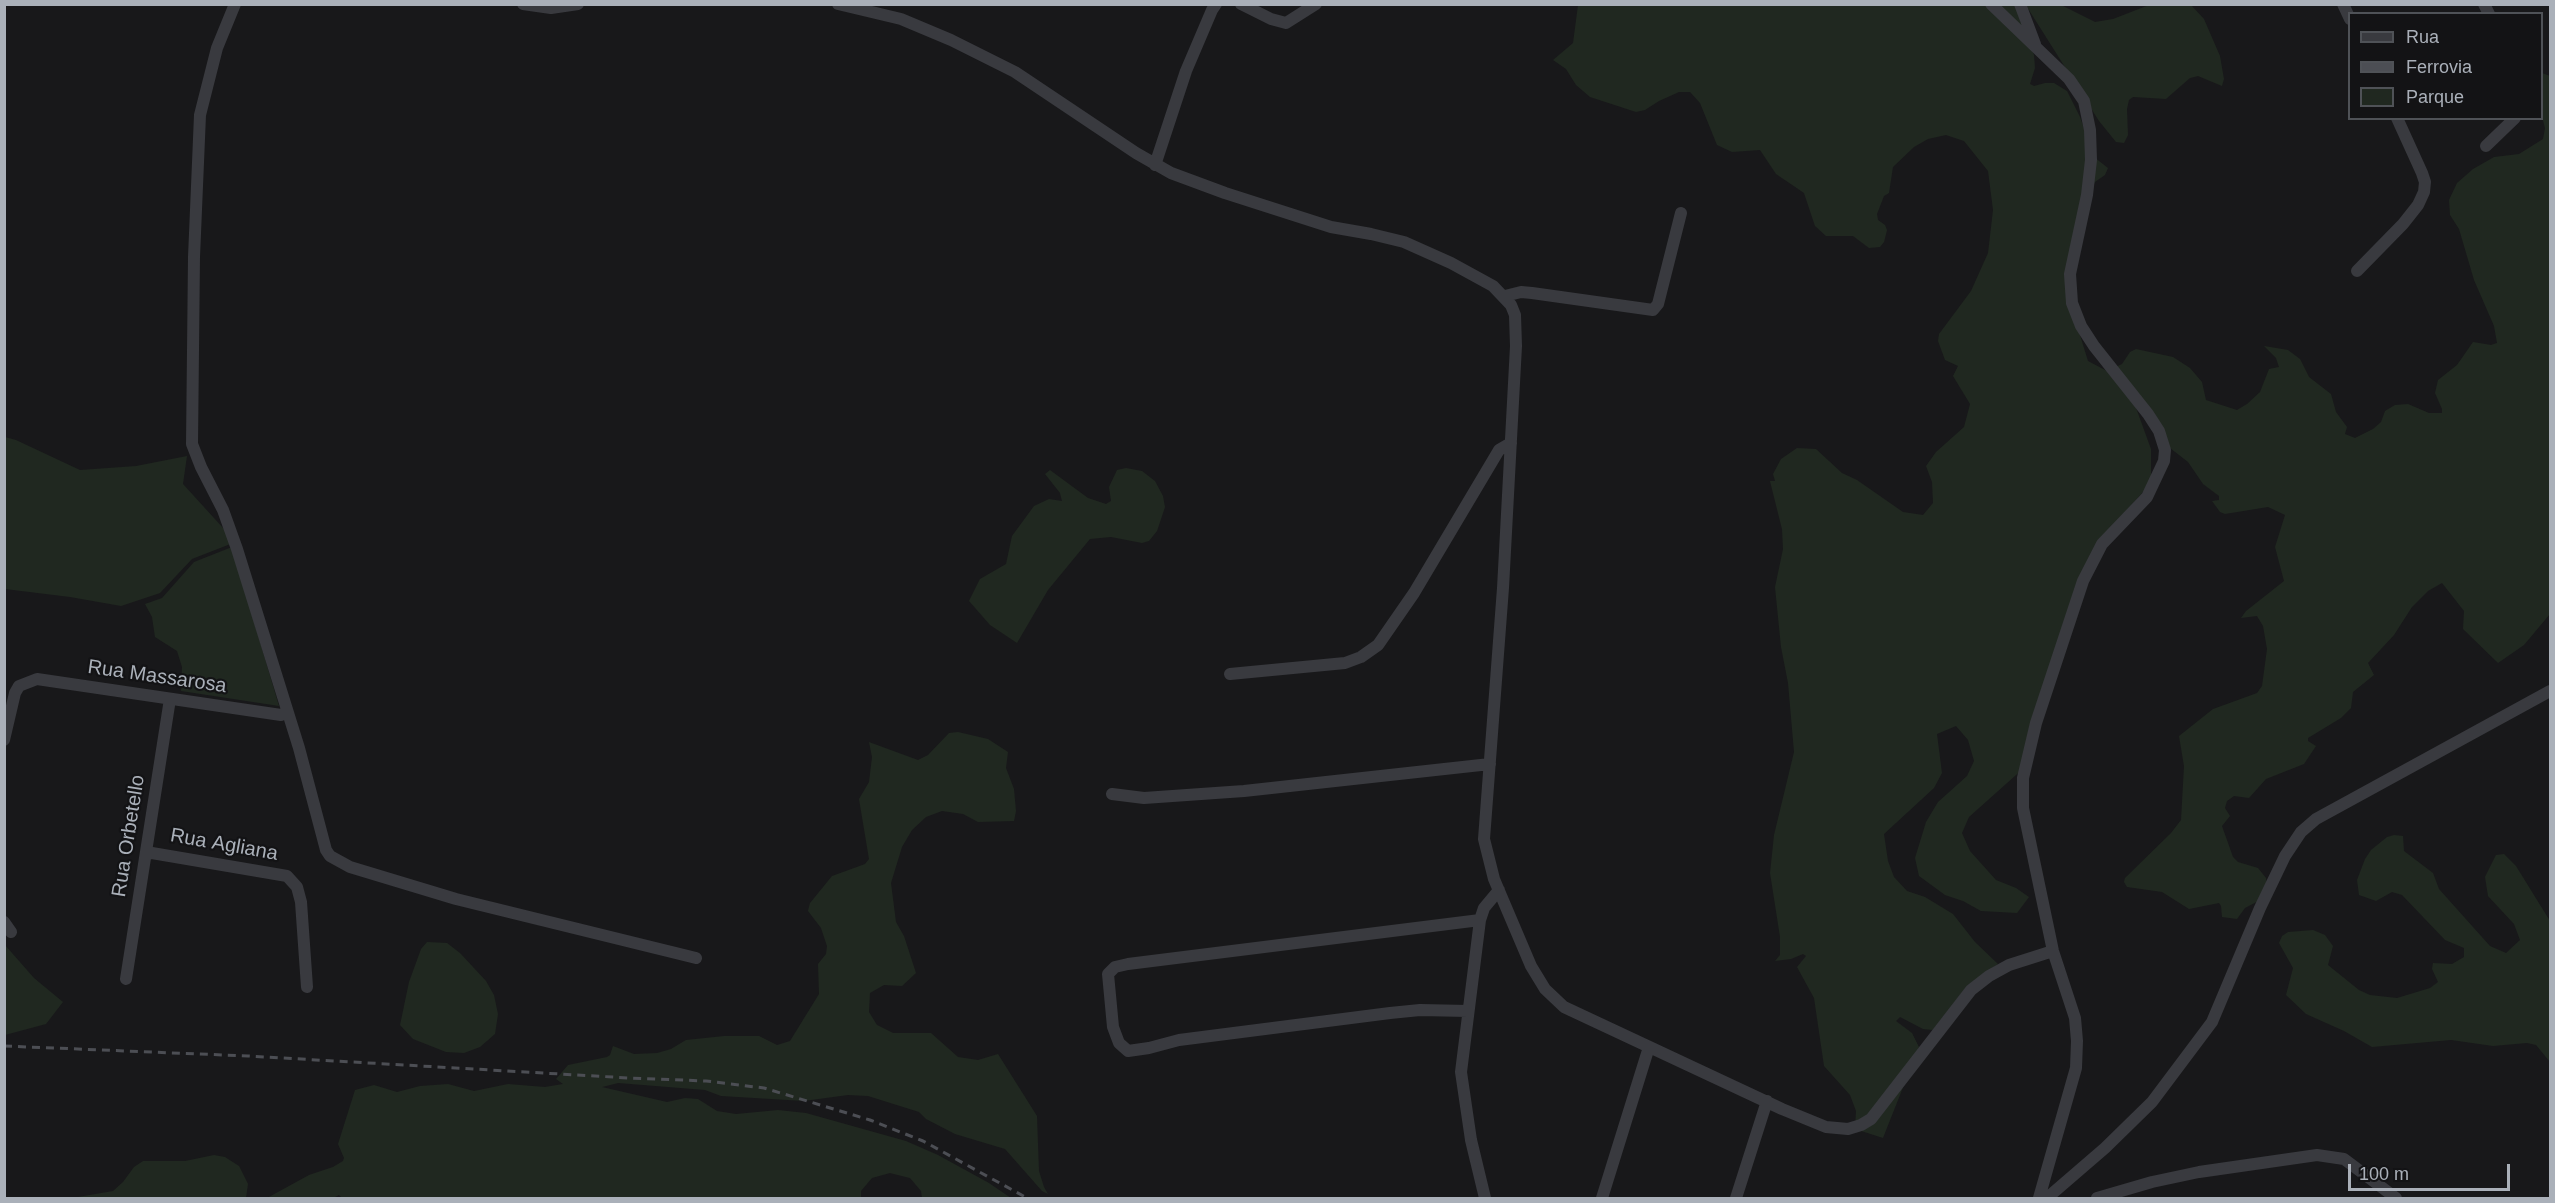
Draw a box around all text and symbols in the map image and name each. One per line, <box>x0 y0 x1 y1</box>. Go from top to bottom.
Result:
legend <box>2348 12 2543 120</box>
text: Rua <box>2406 27 2439 47</box>
text: Ferrovia <box>2406 57 2472 77</box>
text: Parque <box>2406 87 2464 107</box>
street label: Rua Massarosa <box>86 655 228 699</box>
street label: Rua Orbetello <box>107 773 151 899</box>
street label: Rua Agliana <box>168 824 280 866</box>
scale bar <box>2351 1152 2513 1190</box>
text: 100 m <box>2359 1164 2409 1184</box>

